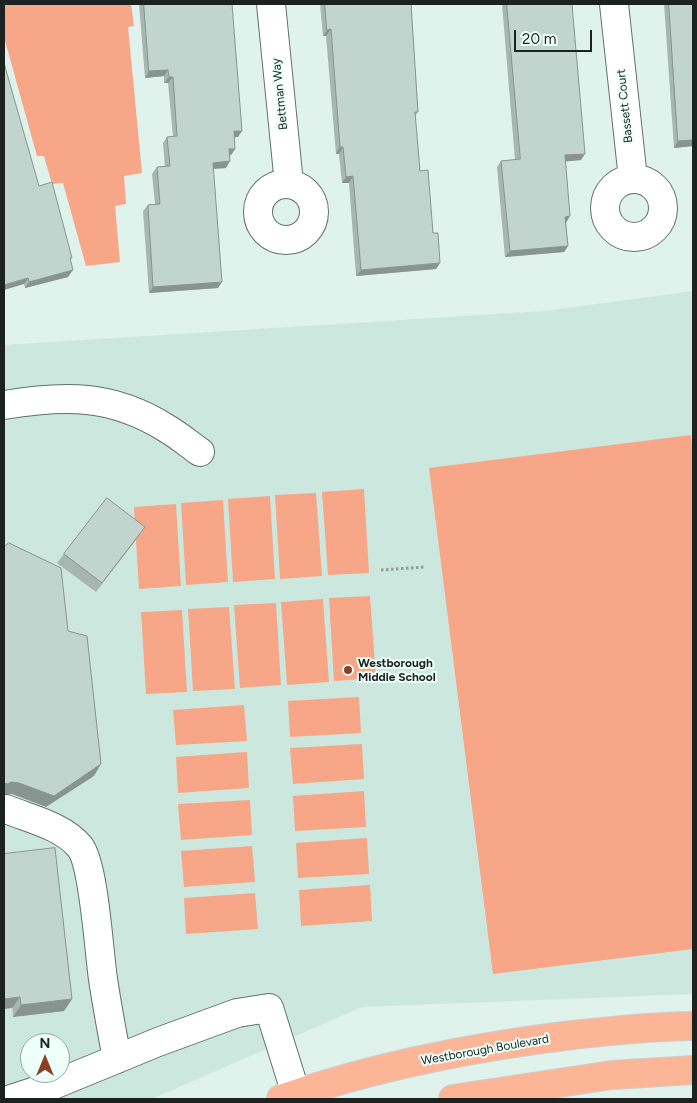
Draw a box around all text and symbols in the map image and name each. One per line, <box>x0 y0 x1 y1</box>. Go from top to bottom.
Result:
scale bar <box>517 20 594 52</box>
text: 20 m <box>522 30 556 48</box>
street label: Bettman Way <box>269 57 291 131</box>
street label: Bassett Court <box>614 68 636 144</box>
place label: Westborough Middle School <box>358 656 436 684</box>
marker: Westborough Middle School <box>342 664 354 676</box>
street label: Westborough Boulevard <box>420 1032 550 1068</box>
north arrow <box>20 1033 70 1083</box>
text: N <box>40 1035 50 1052</box>

